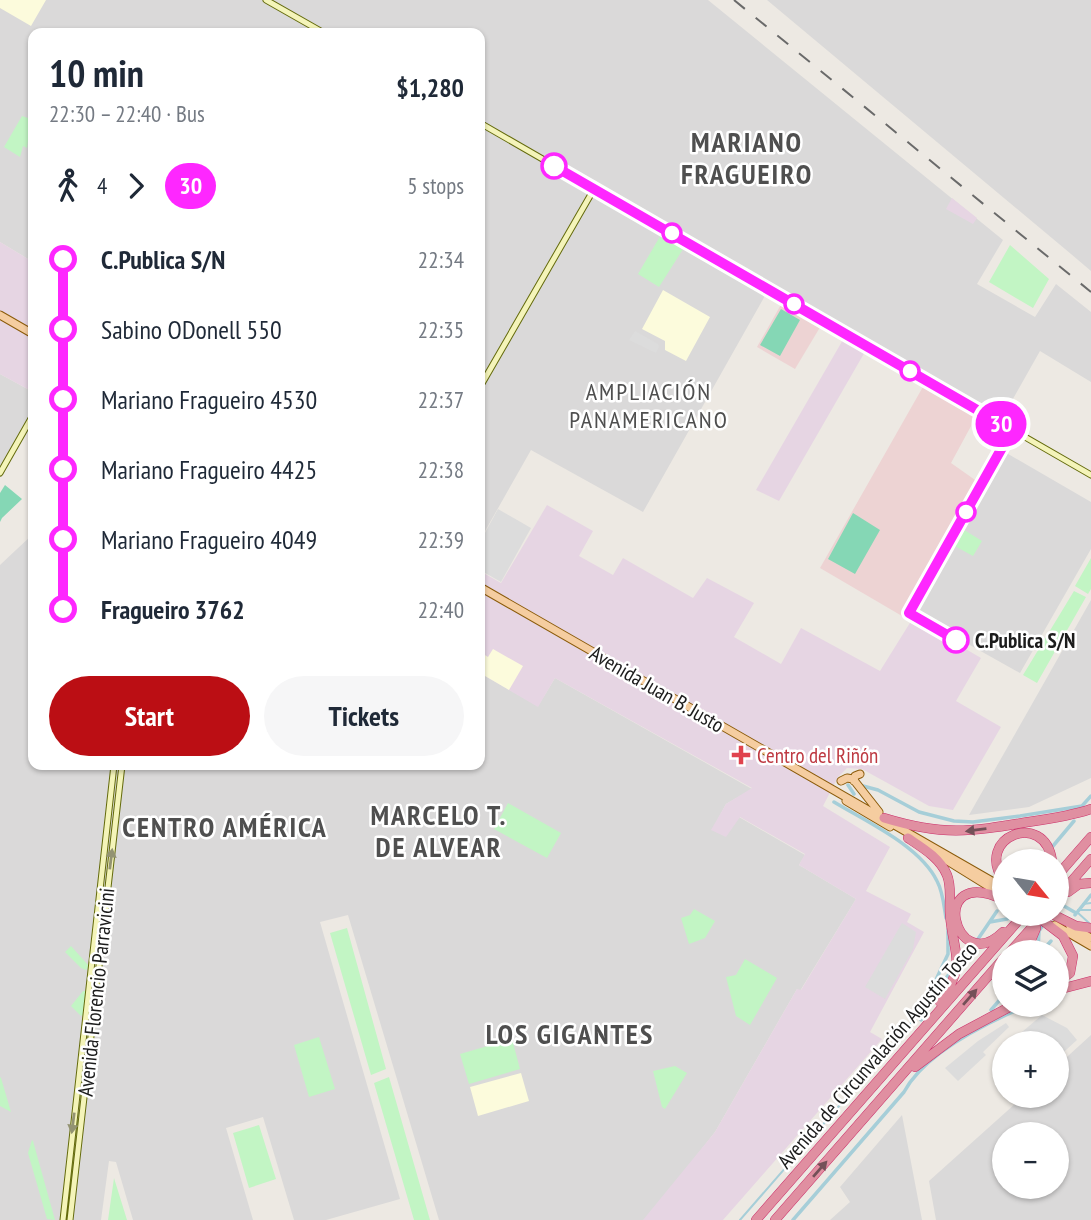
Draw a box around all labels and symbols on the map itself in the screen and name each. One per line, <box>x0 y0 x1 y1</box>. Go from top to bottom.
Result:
district label: MARIANO FRAGUEIRO <box>681 123 813 192</box>
unlabelled marker <box>541 153 567 179</box>
unlabelled marker <box>662 223 682 243</box>
unlabelled marker <box>784 294 804 314</box>
unlabelled marker <box>900 361 920 381</box>
district label: AMPLIACIÓN PANAMERICANO <box>569 376 729 435</box>
line badge: 30 <box>970 401 1032 447</box>
unlabelled marker <box>956 502 976 522</box>
marker: C.Publica S/N <box>943 627 969 653</box>
place label: C.Publica S/N <box>975 627 1075 654</box>
street label: Avenida Juan B. Justo <box>585 640 729 738</box>
place label: Centro del Riñón <box>757 742 878 769</box>
marker: Centro del Riñón <box>731 745 751 765</box>
district label: MARCELO T. DE ALVEAR <box>370 796 508 865</box>
district label: CENTRO AMÉRICA <box>122 808 328 845</box>
one-way arrow <box>965 825 987 836</box>
one-way arrow <box>106 848 117 870</box>
north arrow <box>992 849 1069 926</box>
street label: Avenida Florencio Parravicini <box>72 886 120 1098</box>
street label: Avenida de Circunvalación Agustín Tosco <box>771 936 983 1174</box>
one-way arrow <box>962 988 978 1006</box>
district label: LOS GIGANTES <box>486 1015 654 1052</box>
one-way arrow <box>68 1112 79 1134</box>
one-way arrow <box>812 1160 827 1177</box>

